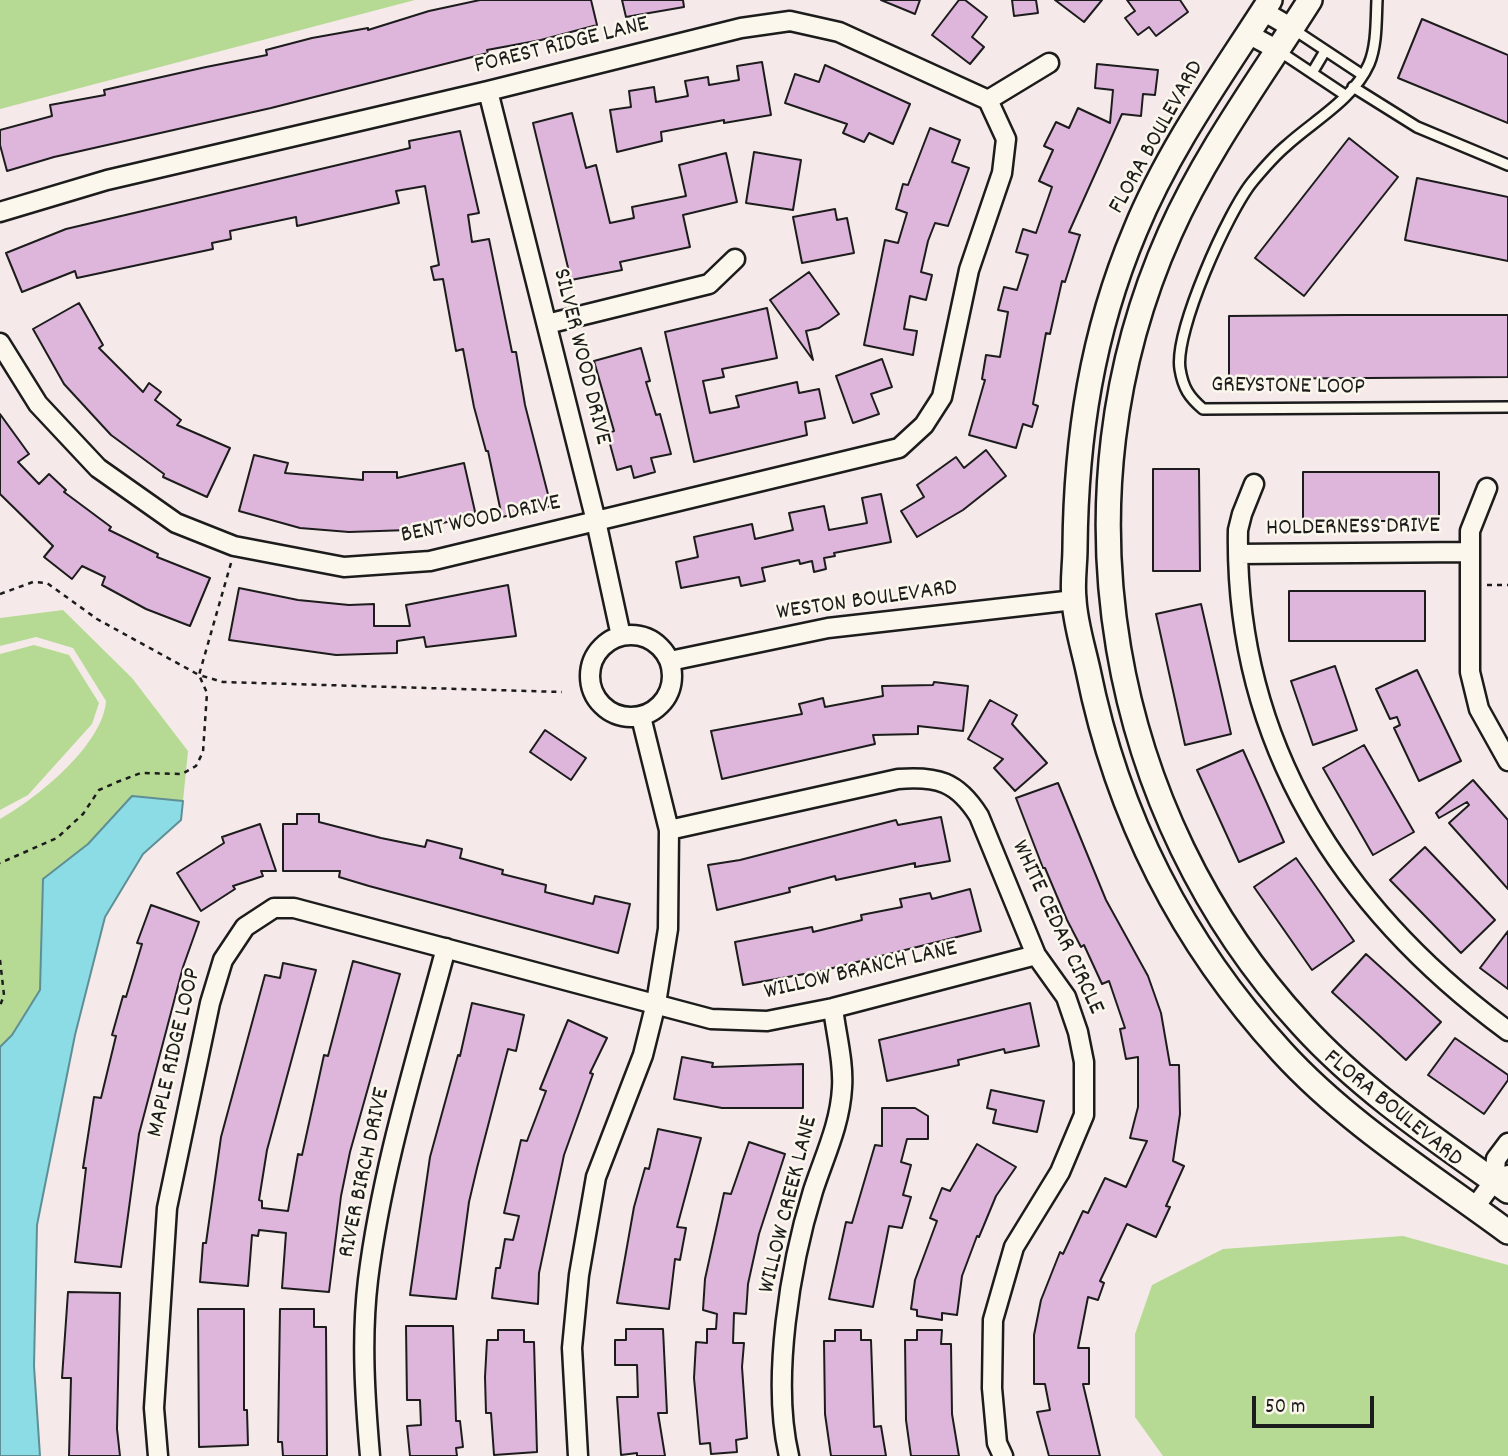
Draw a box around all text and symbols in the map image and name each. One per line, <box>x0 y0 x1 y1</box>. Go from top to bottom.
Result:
street label: FOREST RIDGE LANE <box>472 11 652 83</box>
street label: FLORA BOULEVARD <box>1104 56 1212 220</box>
street label: SILVER WOOD DRIVE <box>544 266 616 448</box>
street label: GREYSTONE LOOP <box>1211 372 1365 404</box>
street label: BENT WOOD DRIVE <box>399 490 563 552</box>
street label: HOLDERNESS DRIVE <box>1266 513 1440 545</box>
street label: WESTON BOULEVARD <box>775 575 959 629</box>
street label: WHITE CEDAR CIRCLE <box>1003 837 1109 1019</box>
street label: WILLOW BRANCH LANE <box>762 936 960 1008</box>
street label: MAPLE RIDGE LOOP <box>143 966 209 1140</box>
street label: FLORA BOULEVARD <box>1317 1045 1467 1175</box>
street label: RIVER BIRCH DRIVE <box>334 1085 398 1261</box>
street label: WILLOW CREEK LANE <box>754 1113 826 1297</box>
scale bar <box>1256 1382 1378 1426</box>
text: 50 m <box>1265 1393 1305 1423</box>

